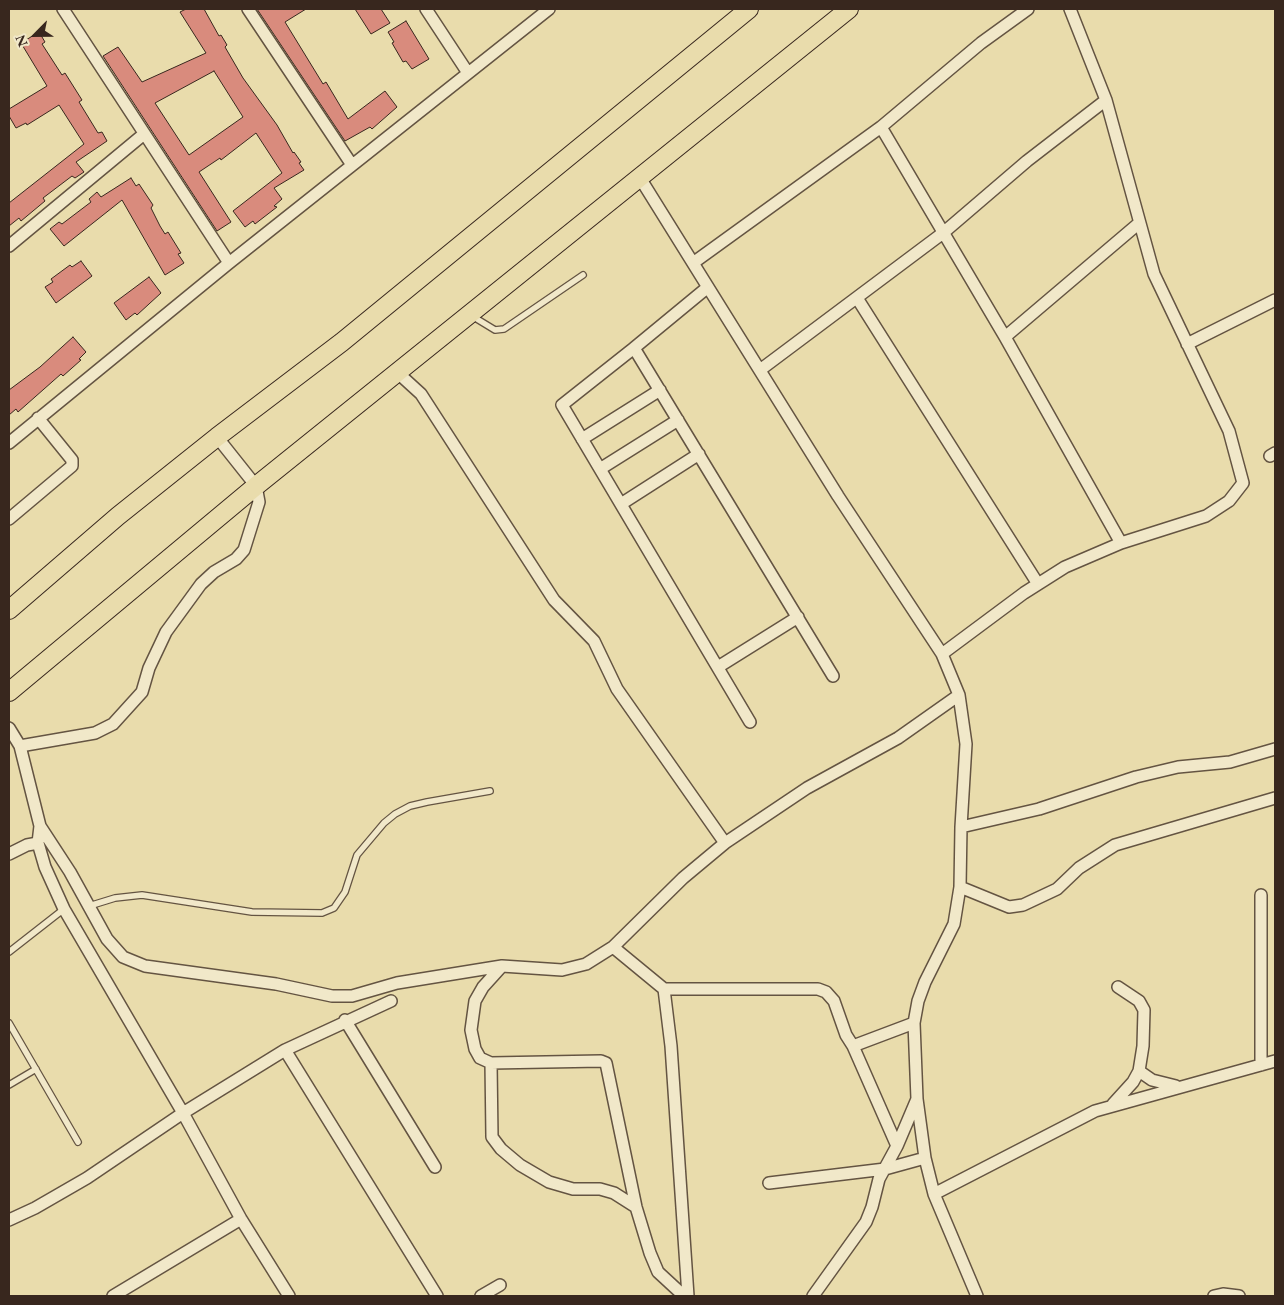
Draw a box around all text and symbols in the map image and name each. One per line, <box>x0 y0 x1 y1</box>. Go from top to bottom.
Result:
north arrow <box>10 10 60 60</box>
text: N <box>11 32 32 50</box>

